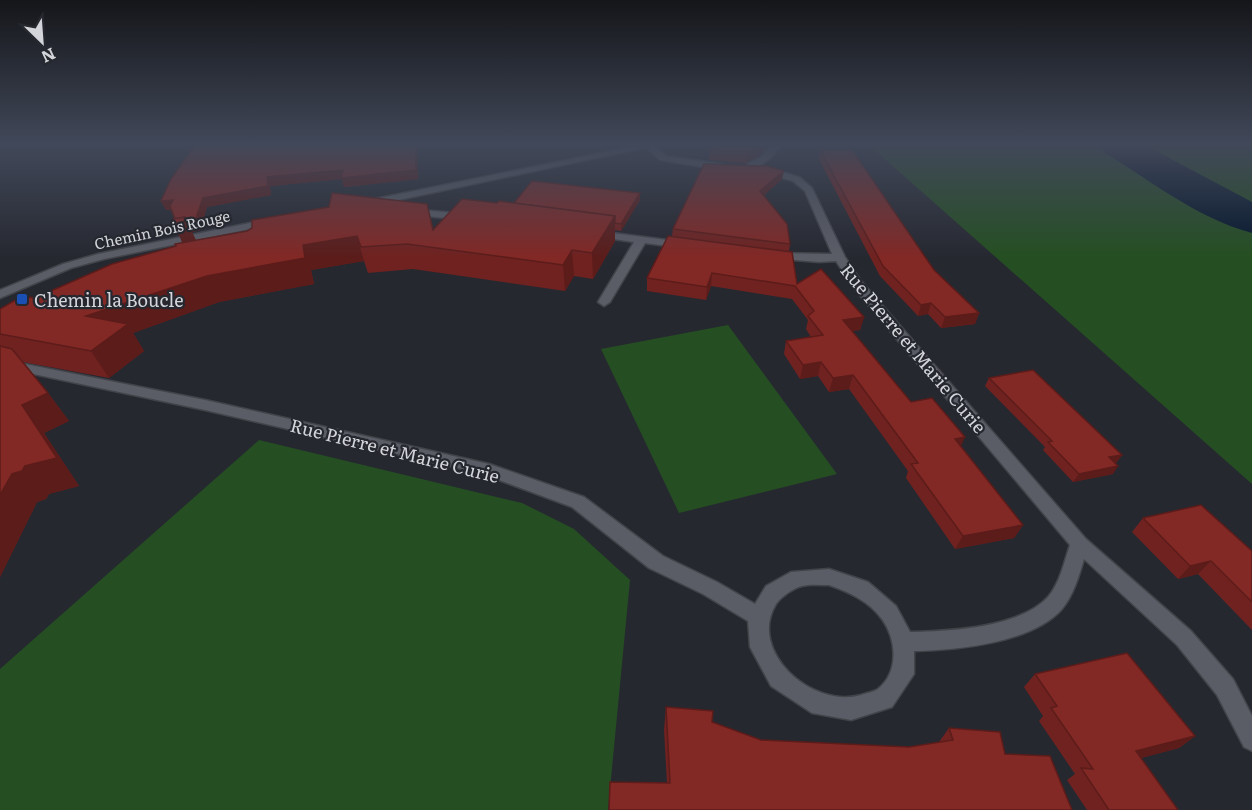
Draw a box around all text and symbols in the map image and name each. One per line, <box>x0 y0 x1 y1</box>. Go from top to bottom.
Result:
north arrow <box>12 12 72 72</box>
text: N <box>38 43 60 70</box>
street label: Chemin Bois Rouge <box>92 203 232 255</box>
street label: Rue Pierre et Marie Curie <box>835 257 993 439</box>
place label: Chemin la Boucle <box>34 286 183 313</box>
marker: Chemin la Boucle <box>15 292 29 306</box>
street label: Rue Pierre et Marie Curie <box>288 411 502 489</box>

